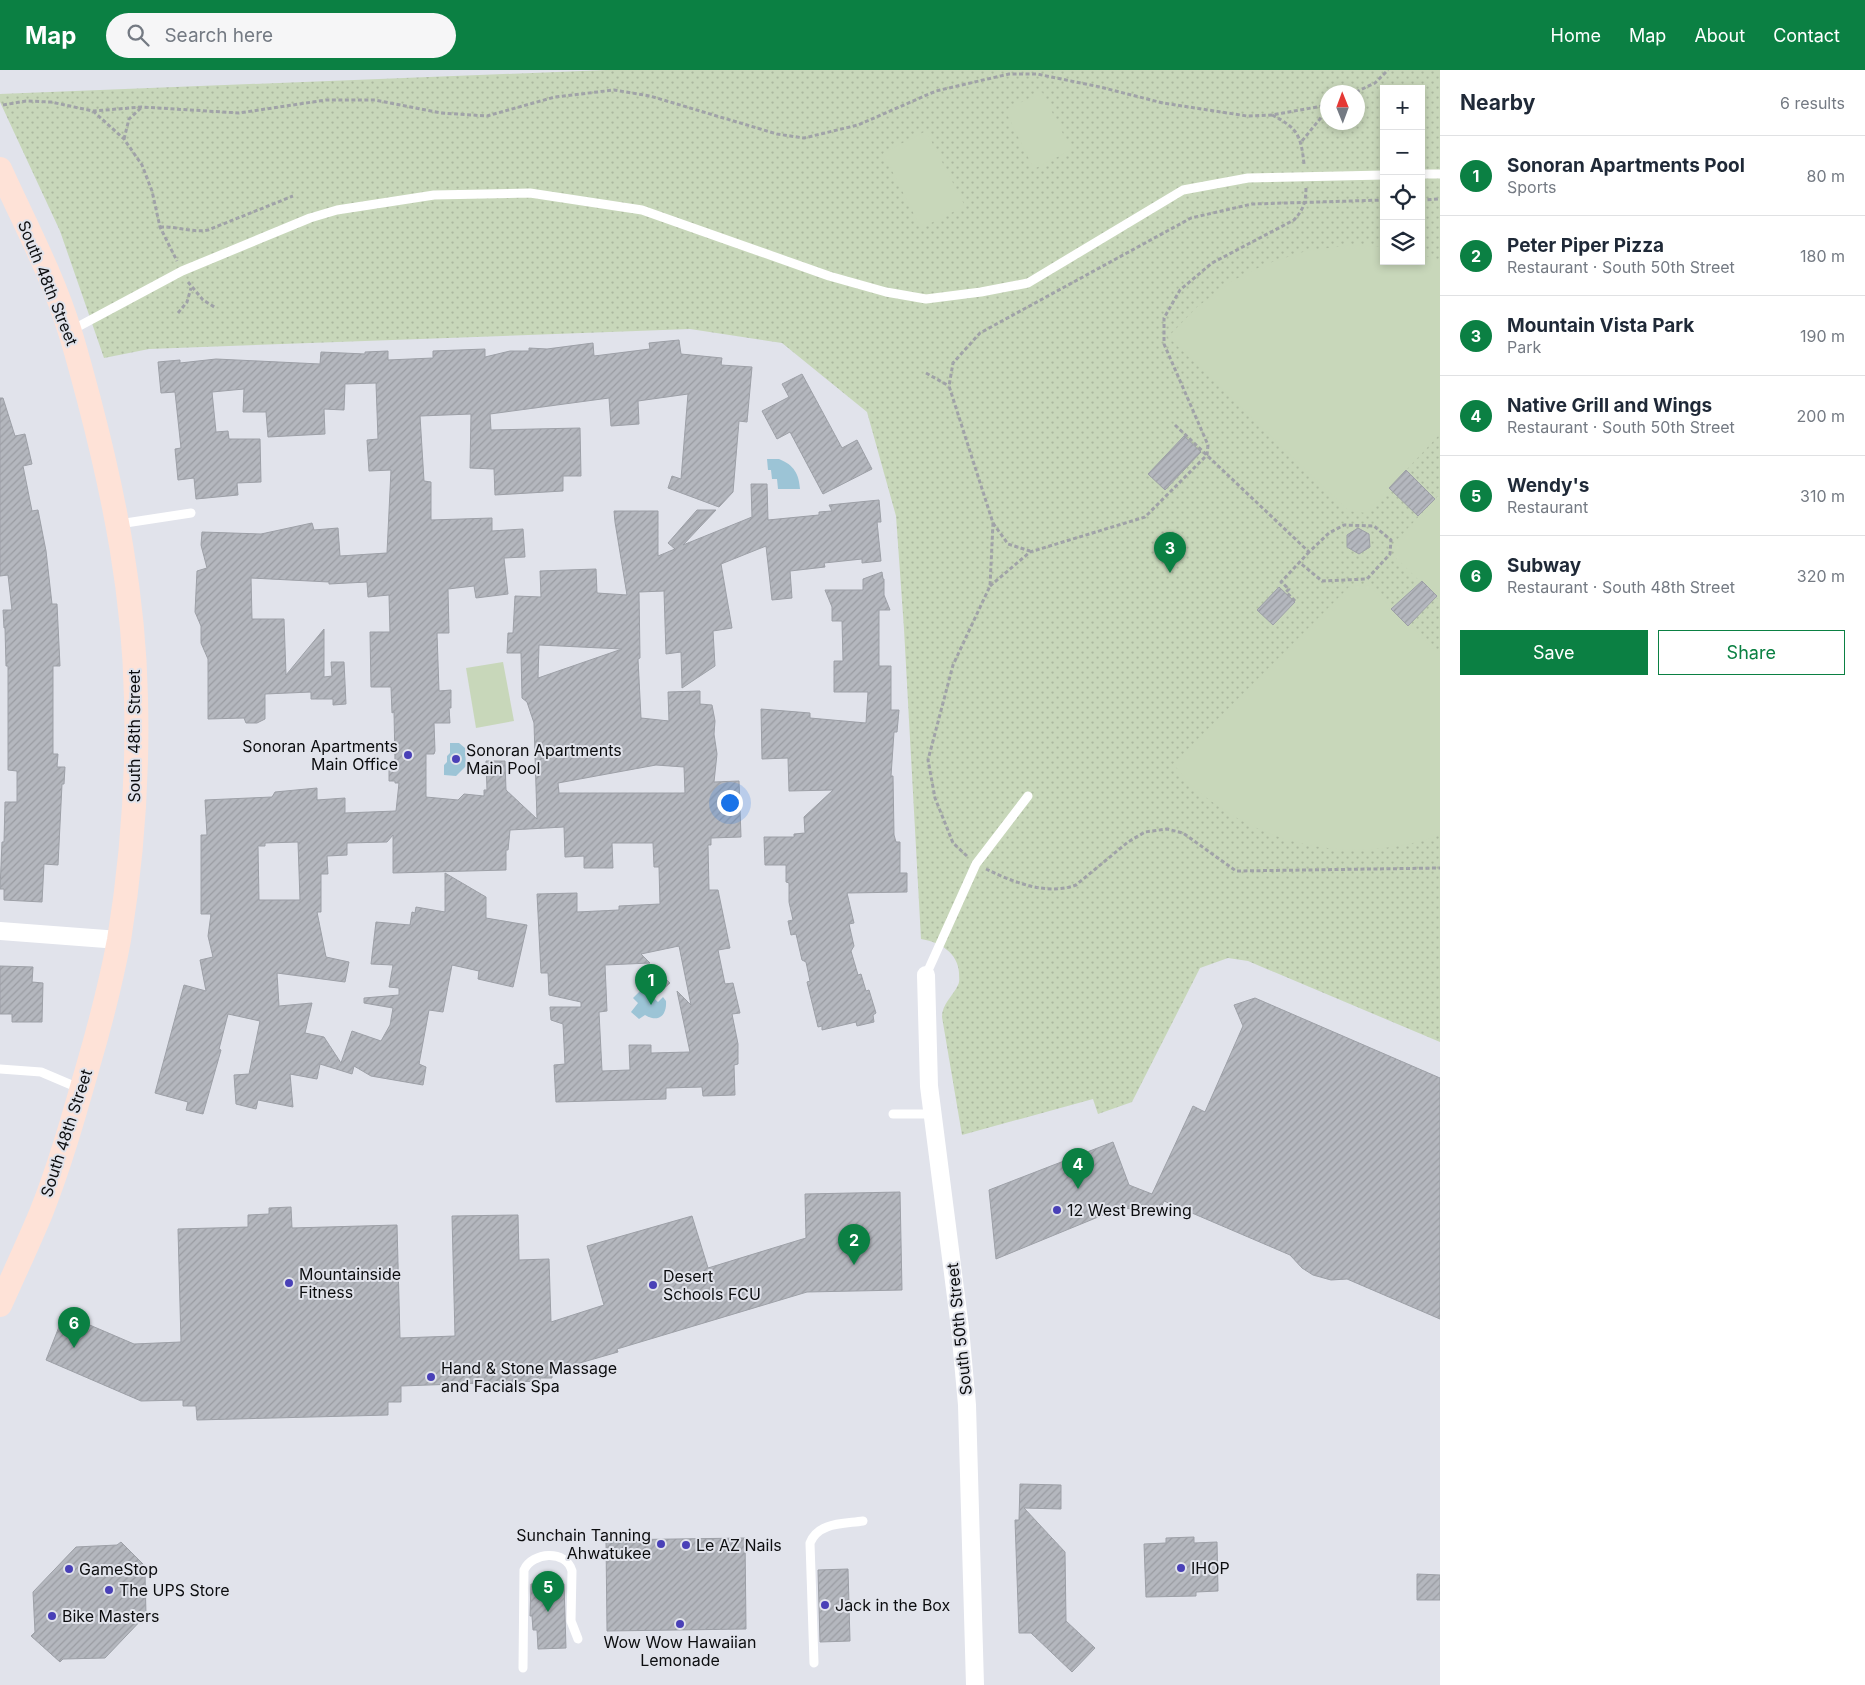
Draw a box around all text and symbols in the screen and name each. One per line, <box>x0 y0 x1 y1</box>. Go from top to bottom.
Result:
search box <box>106 13 456 58</box>
text: Map <box>25 21 76 50</box>
icon: search <box>124 21 152 49</box>
text: Search here <box>164 24 273 47</box>
text: Home <box>1551 25 1601 46</box>
text: Map <box>1629 25 1666 46</box>
text: About <box>1694 25 1745 46</box>
text: Contact <box>1773 25 1840 46</box>
north arrow <box>1320 85 1365 130</box>
map controls <box>1380 85 1425 265</box>
button: + <box>1380 85 1425 130</box>
text: Nearby <box>1460 90 1535 115</box>
text: 6 results <box>1780 93 1845 113</box>
button: − <box>1380 130 1425 175</box>
text: Sonoran Apartments Pool <box>1507 154 1745 177</box>
text: 1 <box>1473 166 1479 186</box>
text: 80 m <box>1806 166 1845 186</box>
button: locate <box>1380 175 1425 220</box>
text: Sports <box>1507 177 1556 197</box>
street label: South 48th Street <box>14 218 82 348</box>
button: layers <box>1380 220 1425 265</box>
text: Peter Piper Pizza <box>1507 234 1664 257</box>
text: 2 <box>1471 246 1481 266</box>
text: 180 m <box>1800 246 1845 266</box>
text: Restaurant · South 50th Street <box>1507 257 1735 277</box>
text: Mountain Vista Park <box>1507 314 1694 337</box>
text: 3 <box>1471 326 1481 346</box>
text: 190 m <box>1800 326 1845 346</box>
text: Park <box>1507 337 1541 357</box>
text: Native Grill and Wings <box>1507 394 1712 417</box>
text: 4 <box>1471 406 1481 426</box>
text: 200 m <box>1797 406 1845 426</box>
text: Restaurant · South 50th Street <box>1507 417 1735 437</box>
text: Wendy's <box>1507 474 1589 497</box>
text: 5 <box>1471 486 1481 506</box>
text: 310 m <box>1800 486 1845 506</box>
text: Restaurant <box>1507 497 1588 517</box>
pin: 3 <box>1154 532 1186 573</box>
text: Subway <box>1507 554 1581 577</box>
text: 6 <box>1471 566 1481 586</box>
text: 320 m <box>1797 566 1845 586</box>
text: Restaurant · South 48th Street <box>1507 577 1735 597</box>
button: Save <box>1460 630 1648 675</box>
button: Share <box>1658 630 1845 675</box>
street label: South 48th Street <box>124 669 144 803</box>
place label: Sonoran Apartments Main Office <box>242 736 398 774</box>
place label: Sonoran Apartments Main Pool <box>466 740 622 778</box>
marker: Sonoran Apartments Main Office <box>402 749 414 761</box>
marker: Sonoran Apartments Main Pool <box>450 753 462 765</box>
your location <box>717 790 743 816</box>
pin: 1 <box>635 964 667 1005</box>
street label: South 48th Street <box>36 1067 96 1199</box>
pin: 4 <box>1062 1148 1094 1189</box>
place label: 12 West Brewing <box>1067 1200 1192 1220</box>
marker: 12 West Brewing <box>1051 1204 1063 1216</box>
pin: 2 <box>838 1224 870 1265</box>
street label: South 50th Street <box>942 1262 976 1396</box>
place label: Mountainside Fitness <box>299 1264 401 1302</box>
place label: Desert Schools FCU <box>663 1266 761 1304</box>
marker: Mountainside Fitness <box>283 1277 295 1289</box>
marker: Desert Schools FCU <box>647 1279 659 1291</box>
pin: 6 <box>58 1307 90 1348</box>
place label: Hand & Stone Massage and Facials Spa <box>441 1358 617 1396</box>
marker: Hand & Stone Massage and Facials Spa <box>425 1371 437 1383</box>
place label: Sunchain Tanning Ahwatukee <box>516 1525 651 1563</box>
place label: Le AZ Nails <box>696 1535 782 1555</box>
marker: Sunchain Tanning Ahwatukee <box>655 1538 667 1550</box>
marker: Le AZ Nails <box>680 1539 692 1551</box>
place label: IHOP <box>1191 1558 1230 1578</box>
place label: GameStop <box>79 1559 158 1579</box>
marker: IHOP <box>1175 1562 1187 1574</box>
marker: GameStop <box>63 1563 75 1575</box>
pin: 5 <box>532 1571 564 1612</box>
place label: The UPS Store <box>119 1580 230 1600</box>
marker: The UPS Store <box>103 1584 115 1596</box>
place label: Jack in the Box <box>835 1595 951 1615</box>
marker: Jack in the Box <box>819 1599 831 1611</box>
place label: Bike Masters <box>62 1606 159 1626</box>
marker: Bike Masters <box>46 1610 58 1622</box>
marker: Wow Wow Hawaiian Lemonade <box>674 1618 686 1630</box>
place label: Wow Wow Hawaiian Lemonade <box>604 1632 756 1670</box>

